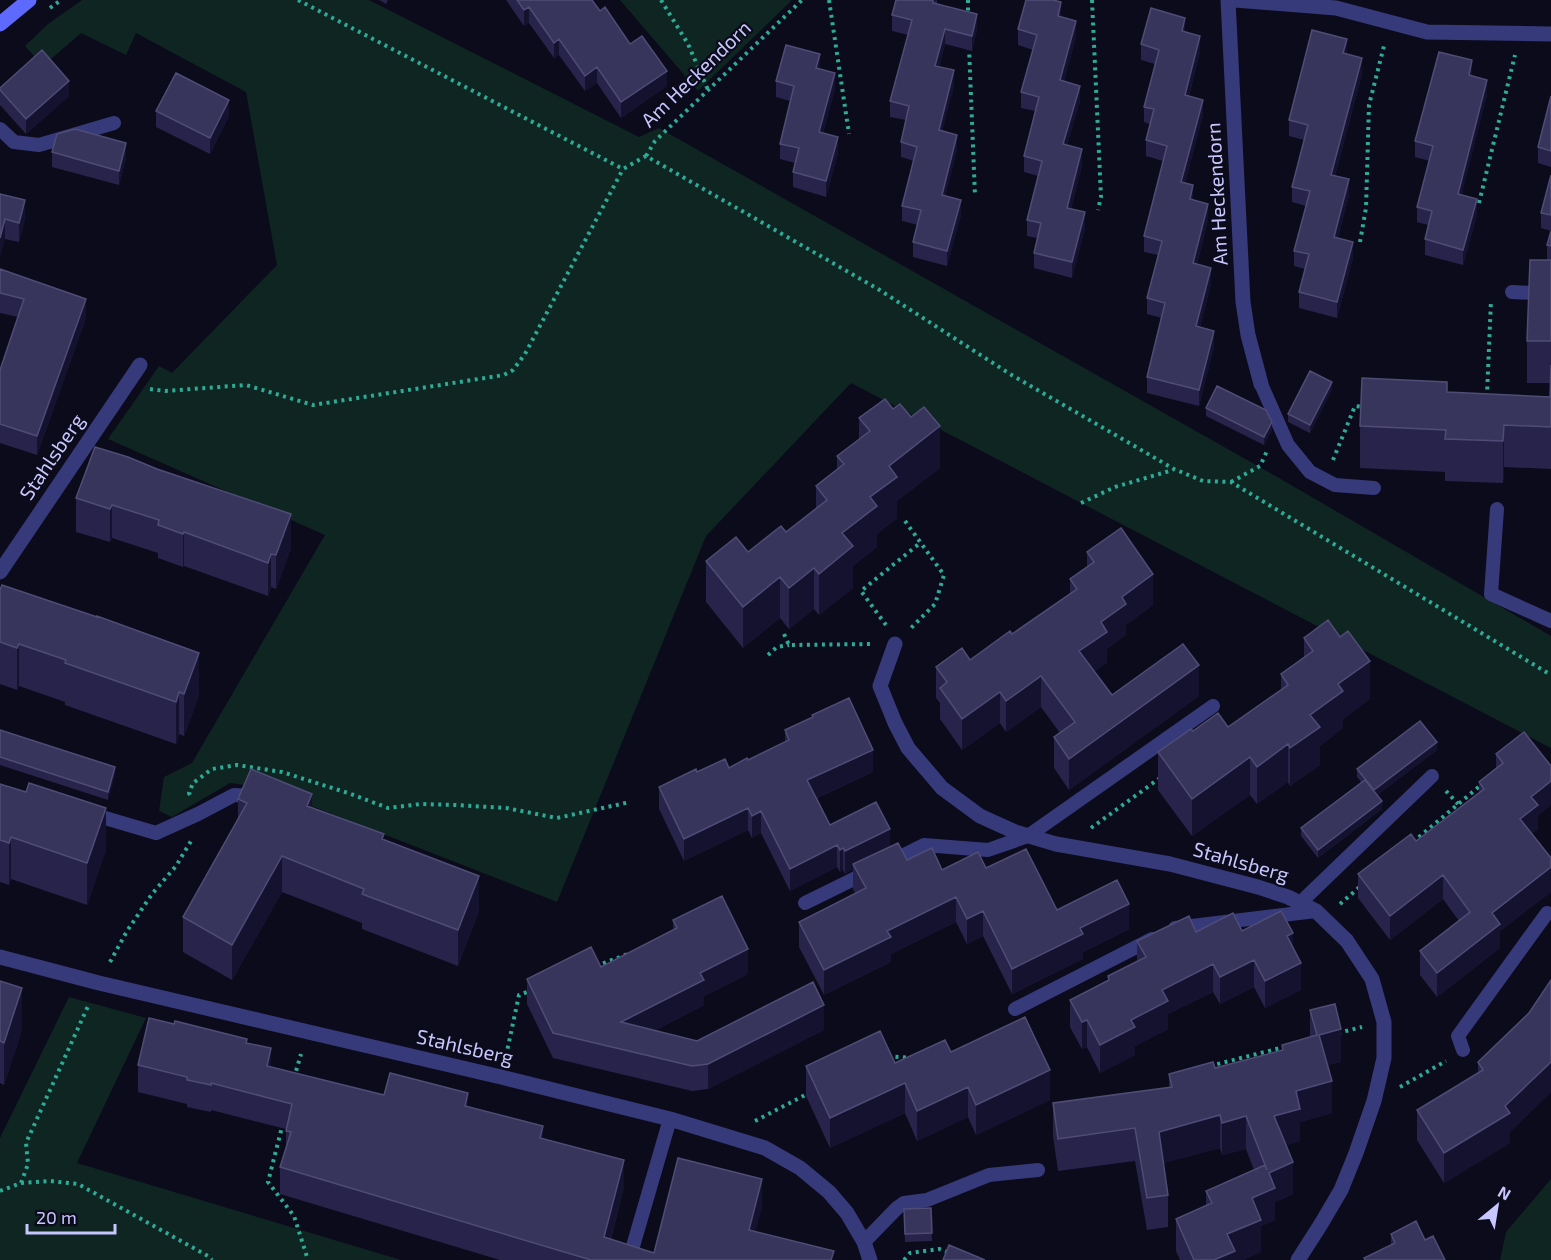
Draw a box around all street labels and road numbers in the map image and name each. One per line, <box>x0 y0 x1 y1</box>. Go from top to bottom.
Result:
street label: Am Heckendorn <box>636 15 755 132</box>
street label: Am Heckendorn <box>1200 122 1232 266</box>
street label: Stahlsberg <box>14 409 89 504</box>
street label: Stahlsberg <box>1191 836 1292 886</box>
street label: Stahlsberg <box>414 1023 516 1069</box>

